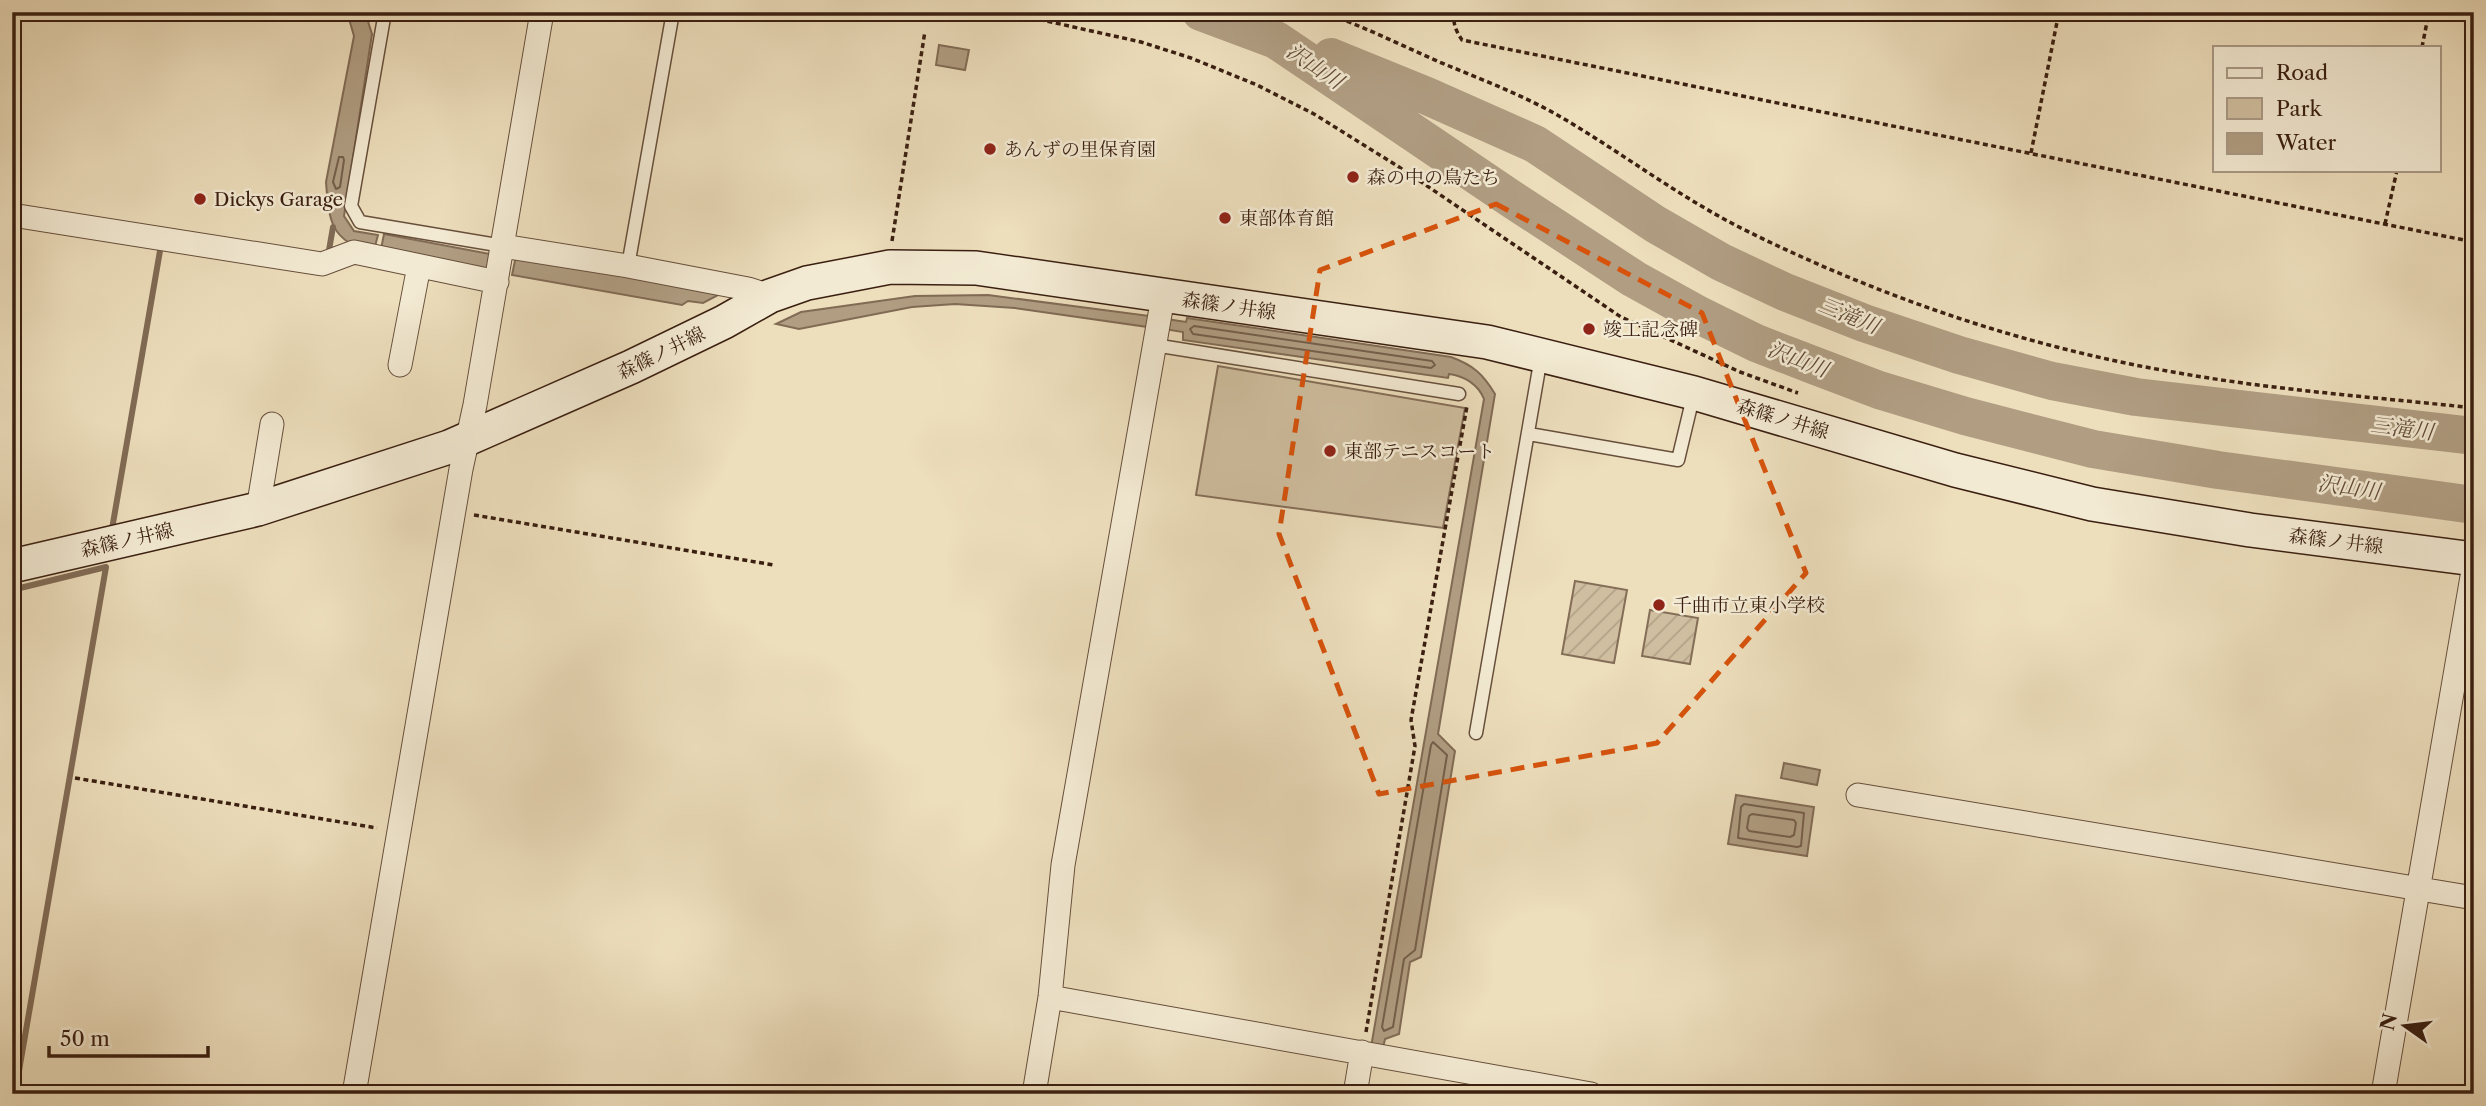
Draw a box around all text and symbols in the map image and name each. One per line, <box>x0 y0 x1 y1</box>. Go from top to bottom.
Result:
water label: 沢山川 <box>1282 38 1350 95</box>
legend <box>2213 46 2440 172</box>
text: Road <box>2276 60 2328 85</box>
text: Park <box>2276 96 2322 121</box>
text: Water <box>2275 130 2336 155</box>
place label: あんずの里保育園 <box>1004 138 1156 161</box>
marker: あんずの里保育園 <box>982 141 998 157</box>
place label: 森の中の鳥たち <box>1367 166 1500 189</box>
marker: 森の中の鳥たち <box>1345 169 1361 185</box>
place label: Dickys Garage <box>214 188 343 211</box>
marker: Dickys Garage <box>192 191 208 207</box>
place label: 東部体育館 <box>1239 207 1334 230</box>
marker: 東部体育館 <box>1217 210 1233 226</box>
street label: 森篠ノ井線 <box>1180 288 1278 324</box>
water label: 三滝川 <box>1815 292 1885 339</box>
place label: 竣工記念碑 <box>1603 318 1698 341</box>
marker: 竣工記念碑 <box>1581 321 1597 337</box>
street label: 森篠ノ井線 <box>613 322 709 384</box>
water label: 沢山川 <box>1764 336 1834 383</box>
street label: 森篠ノ井線 <box>1734 394 1832 444</box>
water label: 三滝川 <box>2369 412 2437 444</box>
place label: 東部テニスコート <box>1344 440 1495 463</box>
marker: 東部テニスコート <box>1322 443 1338 459</box>
water label: 沢山川 <box>2316 470 2384 504</box>
street label: 森篠ノ井線 <box>78 518 176 562</box>
street label: 森篠ノ井線 <box>2287 524 2385 558</box>
place label: 千曲市立東小学校 <box>1673 594 1825 617</box>
marker: 千曲市立東小学校 <box>1651 597 1667 613</box>
north arrow <box>2370 990 2440 1060</box>
text: N <box>2376 1011 2402 1033</box>
scale bar <box>49 1015 208 1059</box>
text: 50 m <box>60 1026 110 1051</box>

